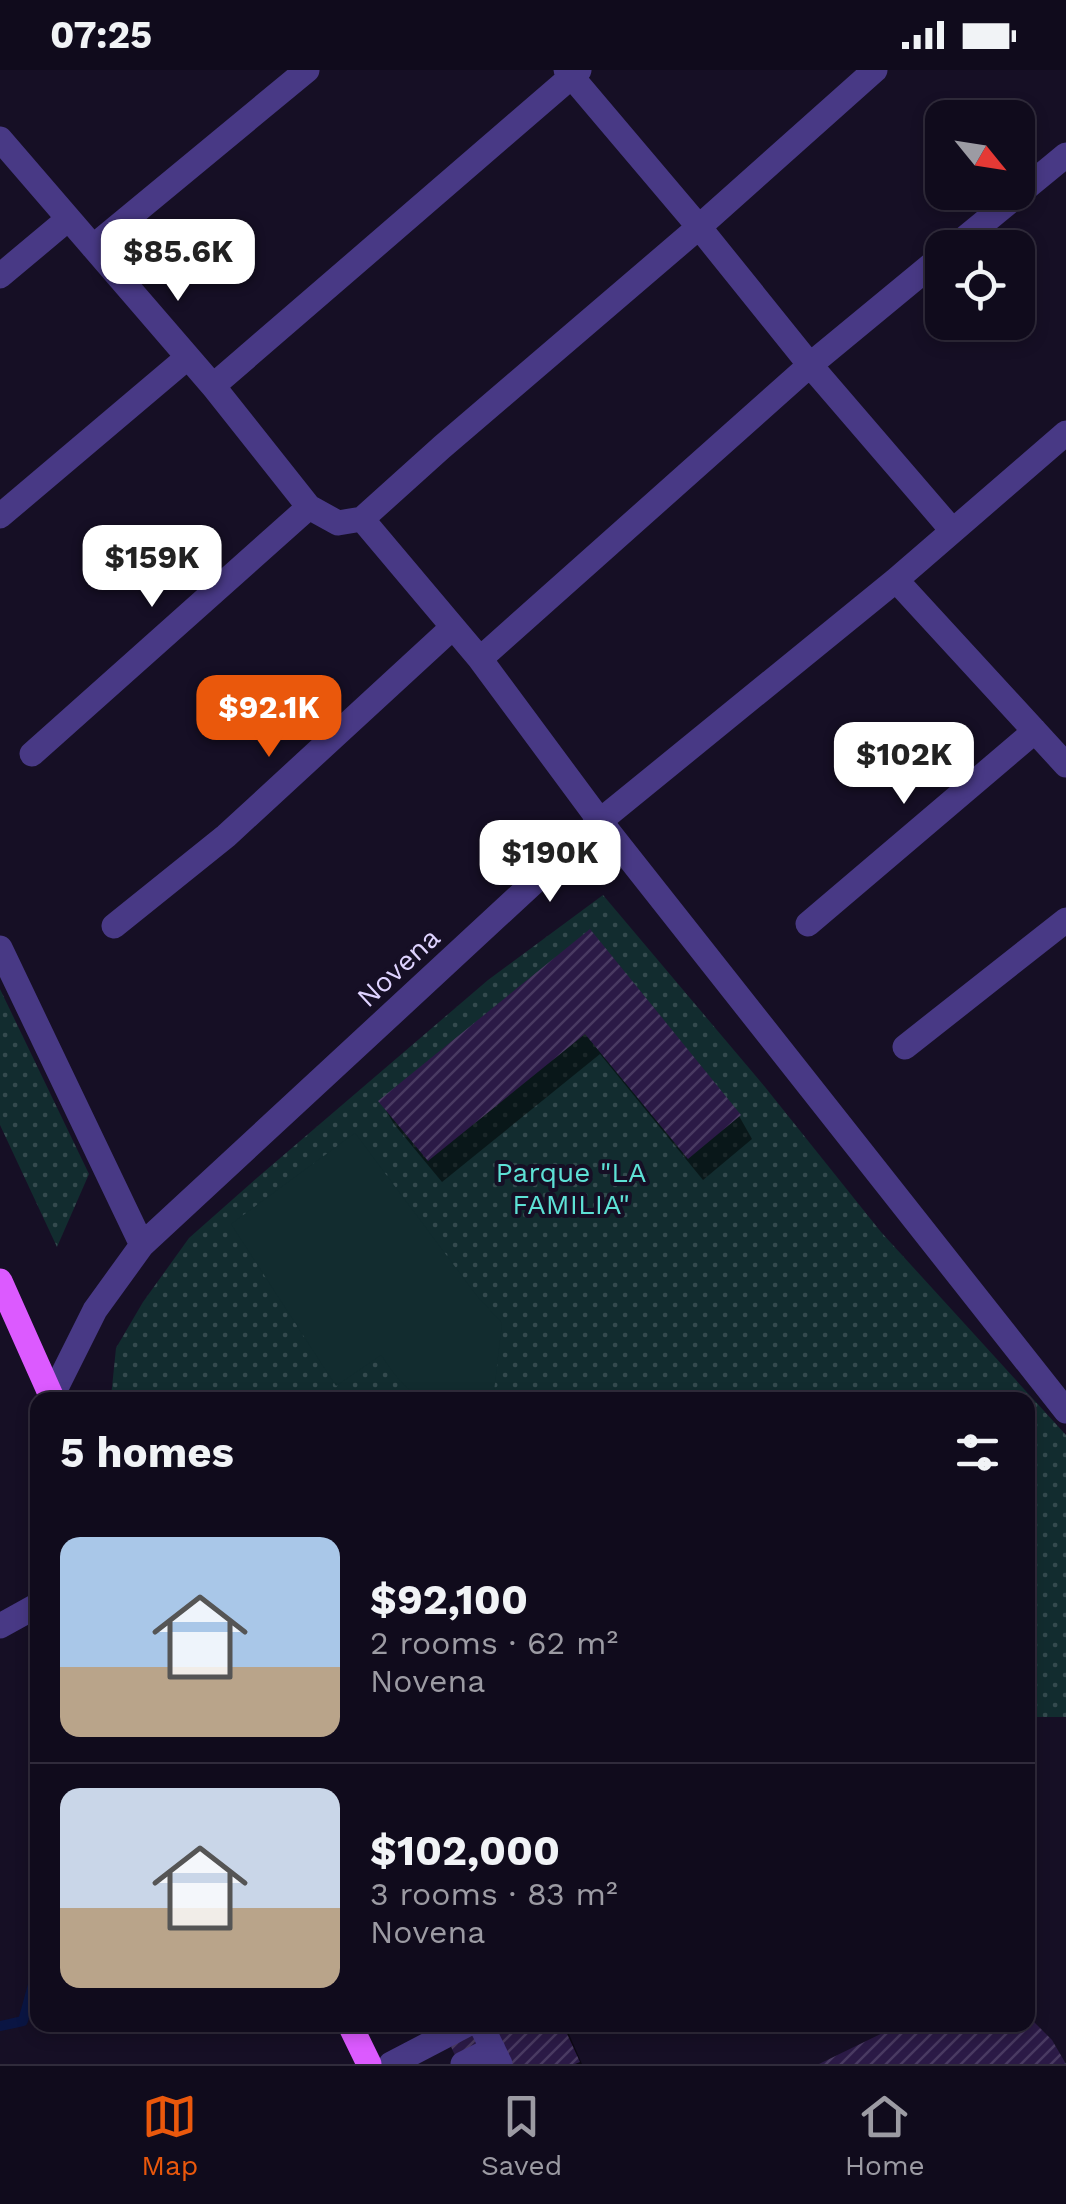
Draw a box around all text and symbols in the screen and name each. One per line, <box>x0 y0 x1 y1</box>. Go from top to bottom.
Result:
text: 07:25 <box>50 13 152 57</box>
north arrow <box>925 100 1035 210</box>
map controls <box>925 100 1035 340</box>
pin: $85.6K <box>97 219 259 304</box>
button: locate <box>925 230 1035 340</box>
text: $85.6K <box>123 232 233 270</box>
pin: $159K <box>82 525 222 610</box>
text: $159K <box>105 538 199 576</box>
pin: $92.1K <box>188 675 350 760</box>
text: $92.1K <box>218 688 320 726</box>
pin: $102K <box>834 722 974 807</box>
text: $102K <box>856 735 952 773</box>
pin: $190K <box>480 820 620 905</box>
text: $190K <box>502 833 598 871</box>
street label: Novena <box>350 921 447 1014</box>
park label: Parque "LA FAMILIA" <box>496 1156 646 1221</box>
icon: filters <box>950 1425 1005 1480</box>
text: 5 homes <box>60 1428 234 1477</box>
text: $92,100 <box>370 1575 528 1624</box>
icon: home <box>140 1577 260 1697</box>
text: 2 rooms · 62 m² <box>370 1624 618 1662</box>
text: Novena <box>370 1662 485 1700</box>
text: $102,000 <box>370 1826 560 1875</box>
icon: home <box>140 1828 260 1948</box>
text: 3 rooms · 83 m² <box>370 1875 618 1913</box>
text: Novena <box>370 1913 485 1951</box>
tab: Map <box>141 2089 198 2182</box>
tab: Saved <box>481 2089 562 2182</box>
tab: Home <box>845 2089 925 2182</box>

